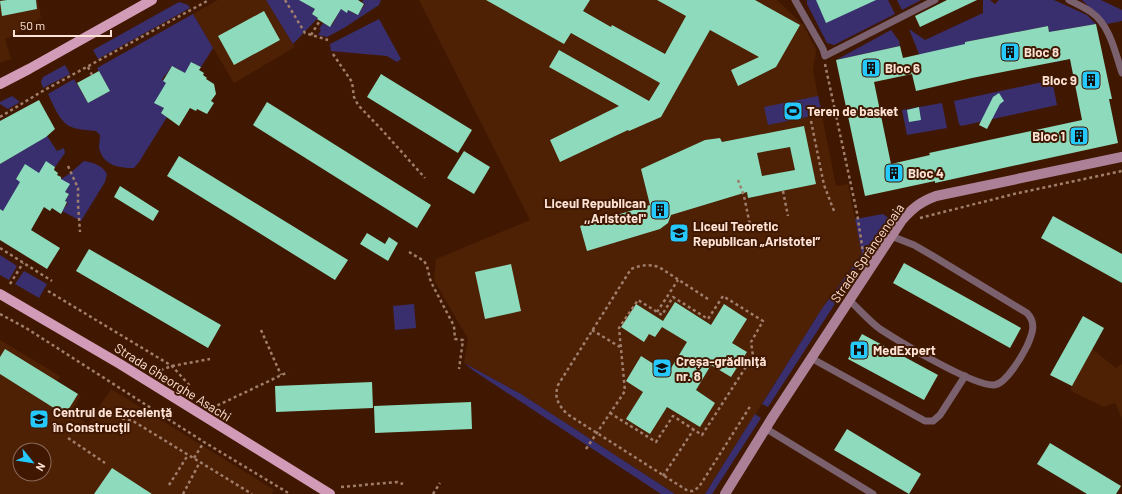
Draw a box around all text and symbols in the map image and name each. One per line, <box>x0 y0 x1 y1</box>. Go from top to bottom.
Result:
scale bar <box>14 12 111 38</box>
text: 50 m <box>20 18 45 32</box>
building icon: Bloc 8 <box>999 41 1021 63</box>
place label: Bloc 8 <box>1024 44 1059 60</box>
building icon: Bloc 6 <box>860 57 882 79</box>
place label: Bloc 6 <box>885 60 920 76</box>
building icon: Bloc 9 <box>1080 69 1102 91</box>
place label: Bloc 9 <box>1042 72 1077 88</box>
sports icon: Teren de basket <box>782 100 804 122</box>
place label: Teren de basket <box>807 103 898 119</box>
building icon: Bloc 1 <box>1068 125 1090 147</box>
place label: Bloc 1 <box>1032 128 1065 144</box>
building icon: Bloc 4 <box>883 162 905 184</box>
place label: Bloc 4 <box>908 165 944 181</box>
place label: Liceul Republican ,,Aristotel" <box>544 195 646 226</box>
building icon: Liceul Republican ,,Aristotel" <box>649 199 671 221</box>
street label: Strada Sprâncenoaia <box>827 200 907 306</box>
place label: Liceul Teoretic Republican „Aristotel” <box>693 218 820 249</box>
school or university icon: Liceul Teoretic Republican „Aristotel” <box>668 222 690 244</box>
hospital icon: MedExpert <box>848 339 870 361</box>
street label: Strada Gheorghe Asachi <box>112 340 234 424</box>
place label: MedExpert <box>873 342 936 358</box>
place label: Creșa-grădiniță nr. 8 <box>676 353 766 384</box>
school or university icon: Creșa-grădiniță nr. 8 <box>651 357 673 379</box>
place label: Centrul de Excelență în Construcții <box>52 404 172 435</box>
school or university icon: Centrul de Excelență în Construcții <box>28 408 50 430</box>
north arrow <box>12 442 52 482</box>
text: N <box>34 461 49 474</box>

